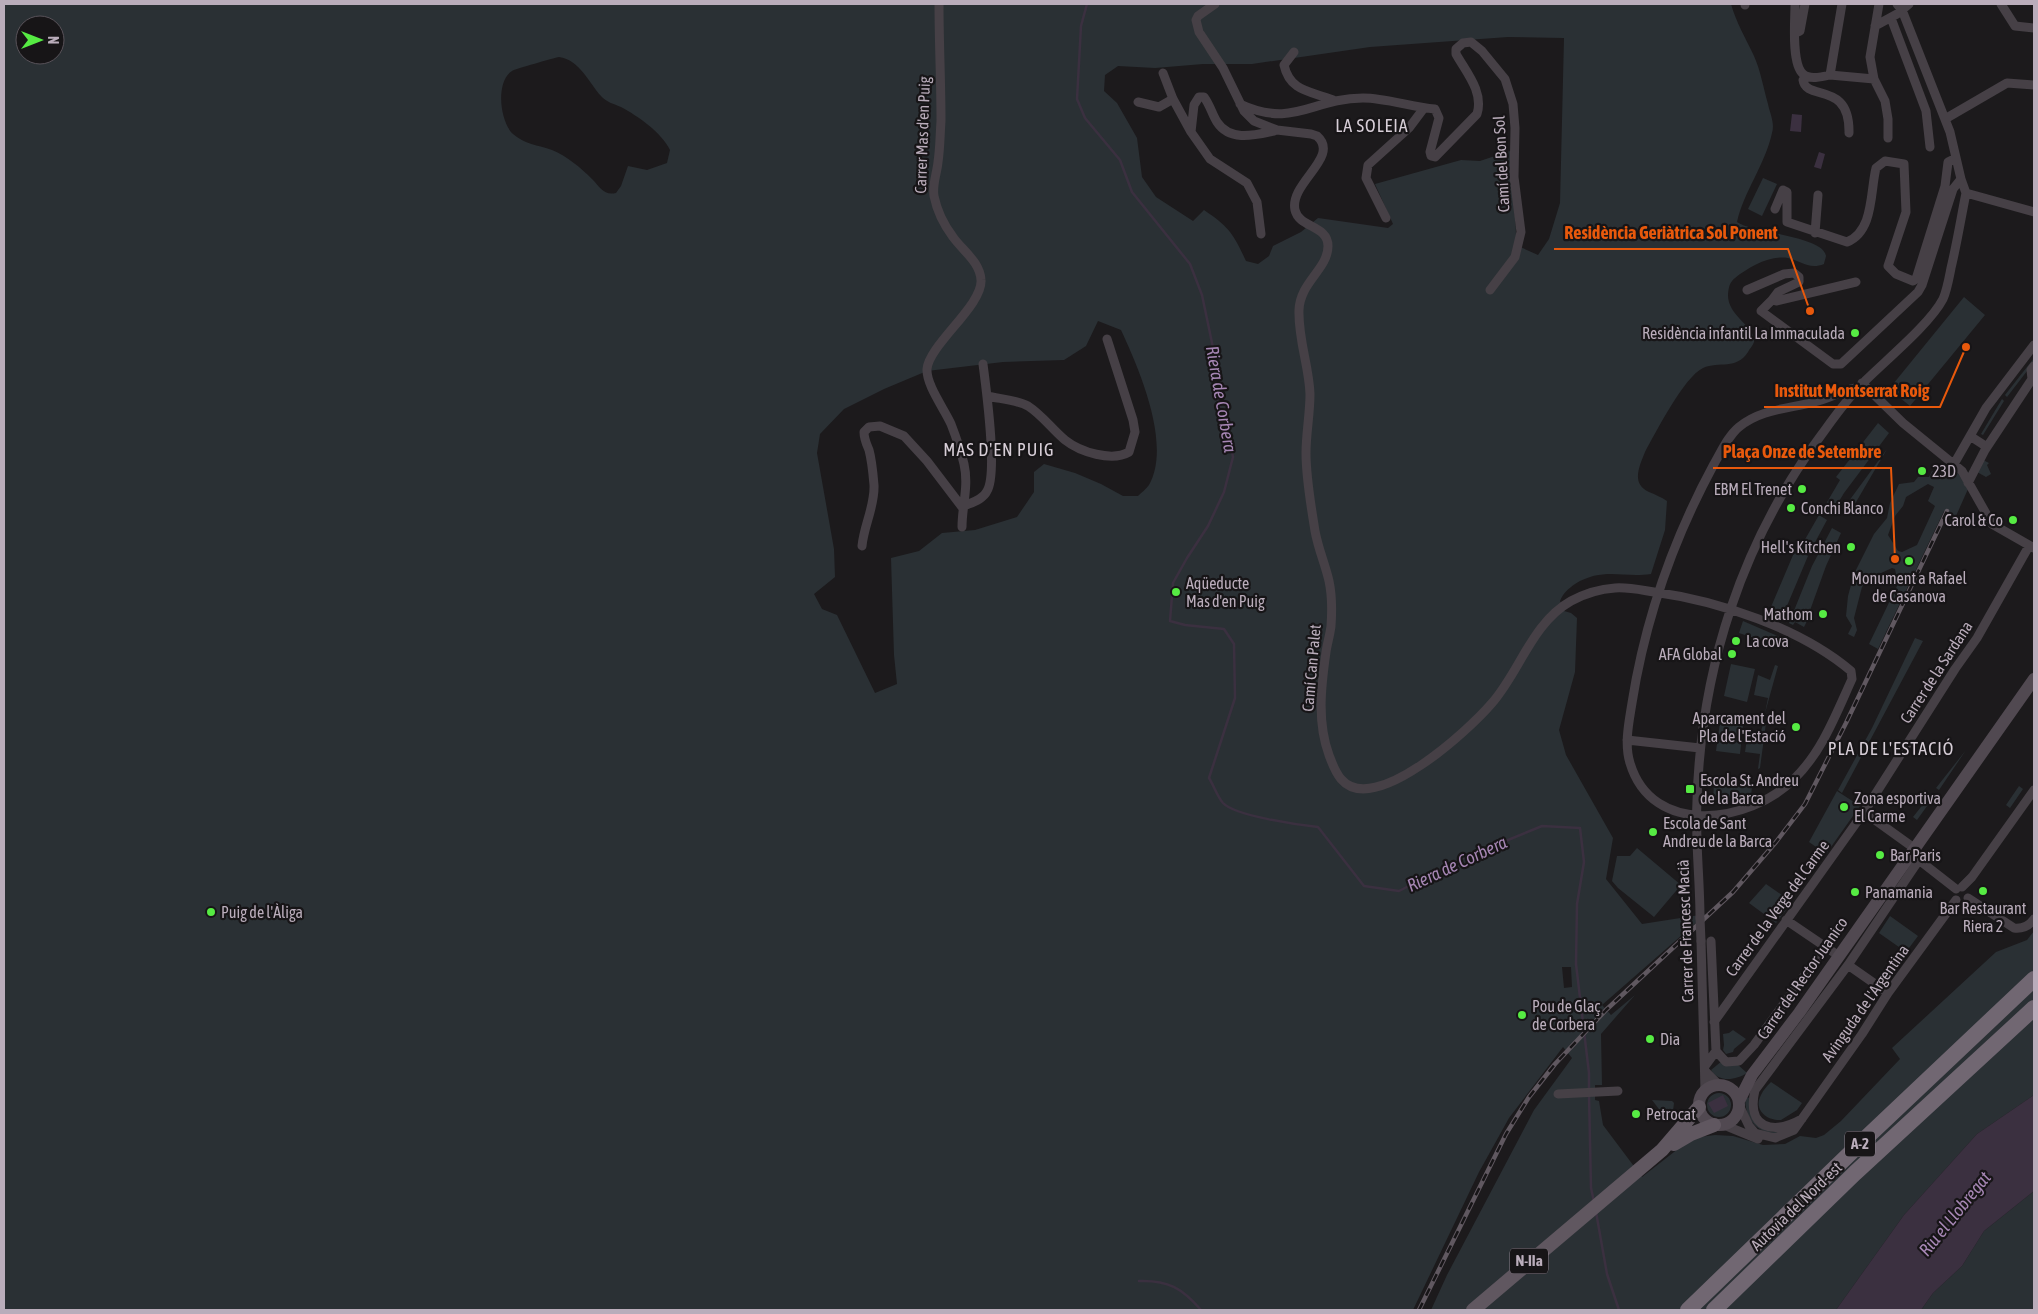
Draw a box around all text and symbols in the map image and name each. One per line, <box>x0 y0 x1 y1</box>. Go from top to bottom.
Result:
north arrow <box>15 15 65 65</box>
text: N <box>45 36 61 44</box>
street label: Carrer Mas d'en Puig <box>911 76 934 194</box>
street label: Camí del Bon Sol <box>1489 114 1513 213</box>
district label: LA SOLEIA <box>1335 115 1409 136</box>
callout: Residència Geriàtrica Sol Ponent <box>1554 216 1788 249</box>
text: Residència Geriàtrica Sol Ponent <box>1564 222 1779 243</box>
place label: Residència infantil La Immaculada <box>1642 324 1845 342</box>
marker: Residència infantil La Immaculada <box>1849 327 1861 339</box>
water label: Riera de Corbera <box>1202 344 1241 454</box>
callout: Institut Montserrat Roig <box>1764 374 1940 407</box>
text: Institut Montserrat Roig <box>1774 380 1930 401</box>
callout: Plaça Onze de Setembre <box>1713 435 1891 468</box>
district label: MAS D'EN PUIG <box>943 439 1055 460</box>
text: Plaça Onze de Setembre <box>1723 441 1881 462</box>
place label: 23D <box>1932 462 1956 480</box>
marker: 23D <box>1916 465 1928 477</box>
place label: EBM El Trenet <box>1714 480 1792 498</box>
marker: EBM El Trenet <box>1796 483 1808 495</box>
place label: Conchi Blanco <box>1801 499 1884 517</box>
marker: Conchi Blanco <box>1785 502 1797 514</box>
place label: Carol & Co <box>1944 511 2003 529</box>
marker: Carol & Co <box>2007 514 2019 526</box>
place label: Hell's Kitchen <box>1761 538 1841 556</box>
marker: Hell's Kitchen <box>1845 541 1857 553</box>
marker: Monument a Rafael de Casanova <box>1903 555 1915 567</box>
place label: Monument a Rafael de Casanova <box>1851 569 1968 605</box>
place label: Aqüeducte Mas d'en Puig <box>1186 574 1265 611</box>
marker: Aqüeducte Mas d'en Puig <box>1170 586 1182 598</box>
place label: Mathom <box>1763 605 1813 623</box>
marker: Mathom <box>1817 608 1829 620</box>
street label: Carrer de la Sardana <box>1896 617 1976 727</box>
street label: Camí Can Palet <box>1298 623 1324 712</box>
place label: La cova <box>1746 632 1789 650</box>
marker: La cova <box>1730 635 1742 647</box>
place label: AFA Global <box>1659 645 1723 663</box>
marker: AFA Global <box>1726 648 1738 660</box>
place label: Aparcament del Pla de l'Estació <box>1693 709 1787 745</box>
marker: Aparcament del Pla de l'Estació <box>1790 721 1802 733</box>
district label: PLA DE L'ESTACIÓ <box>1828 738 1954 759</box>
place label: Escola St. Andreu de la Barca <box>1700 771 1799 807</box>
marker: Escola St. Andreu de la Barca <box>1684 783 1696 795</box>
place label: Zona esportiva El Carme <box>1854 789 1941 825</box>
marker: Zona esportiva El Carme <box>1838 801 1850 813</box>
place label: Escola de Sant Andreu de la Barca <box>1663 814 1772 850</box>
marker: Escola de Sant Andreu de la Barca <box>1647 826 1659 838</box>
water label: Riera de Corbera <box>1403 831 1511 896</box>
street label: Carrer de la Verge del Carme <box>1722 837 1833 980</box>
place label: Bar Paris <box>1890 846 1941 864</box>
marker: Bar Paris <box>1874 849 1886 861</box>
street label: Carrer de Francesc Macià <box>1674 859 1696 1003</box>
place label: Panamania <box>1865 883 1933 901</box>
marker: Bar Restaurant Riera 2 <box>1977 885 1989 897</box>
marker: Panamania <box>1849 886 1861 898</box>
place label: Bar Restaurant Riera 2 <box>1940 899 2027 935</box>
place label: Puig de l'Àliga <box>221 903 303 922</box>
marker: Puig de l'Àliga <box>205 906 217 918</box>
street label: Carrer del Rector Juanico <box>1753 914 1851 1042</box>
street label: Avinguda de l'Argentina <box>1818 941 1913 1066</box>
place label: Pou de Glaç de Corbera <box>1532 997 1600 1033</box>
marker: Pou de Glaç de Corbera <box>1516 1009 1528 1021</box>
place label: Dia <box>1660 1030 1680 1048</box>
marker: Dia <box>1644 1033 1656 1045</box>
place label: Petrocat <box>1646 1105 1696 1123</box>
marker: Petrocat <box>1630 1108 1642 1120</box>
road number: A-2 <box>1845 1132 1875 1156</box>
street label: Autovia del Nord-est <box>1747 1158 1845 1254</box>
water label: Riu el Llobregat <box>1914 1167 1996 1260</box>
road number: N-IIa <box>1510 1248 1548 1274</box>

